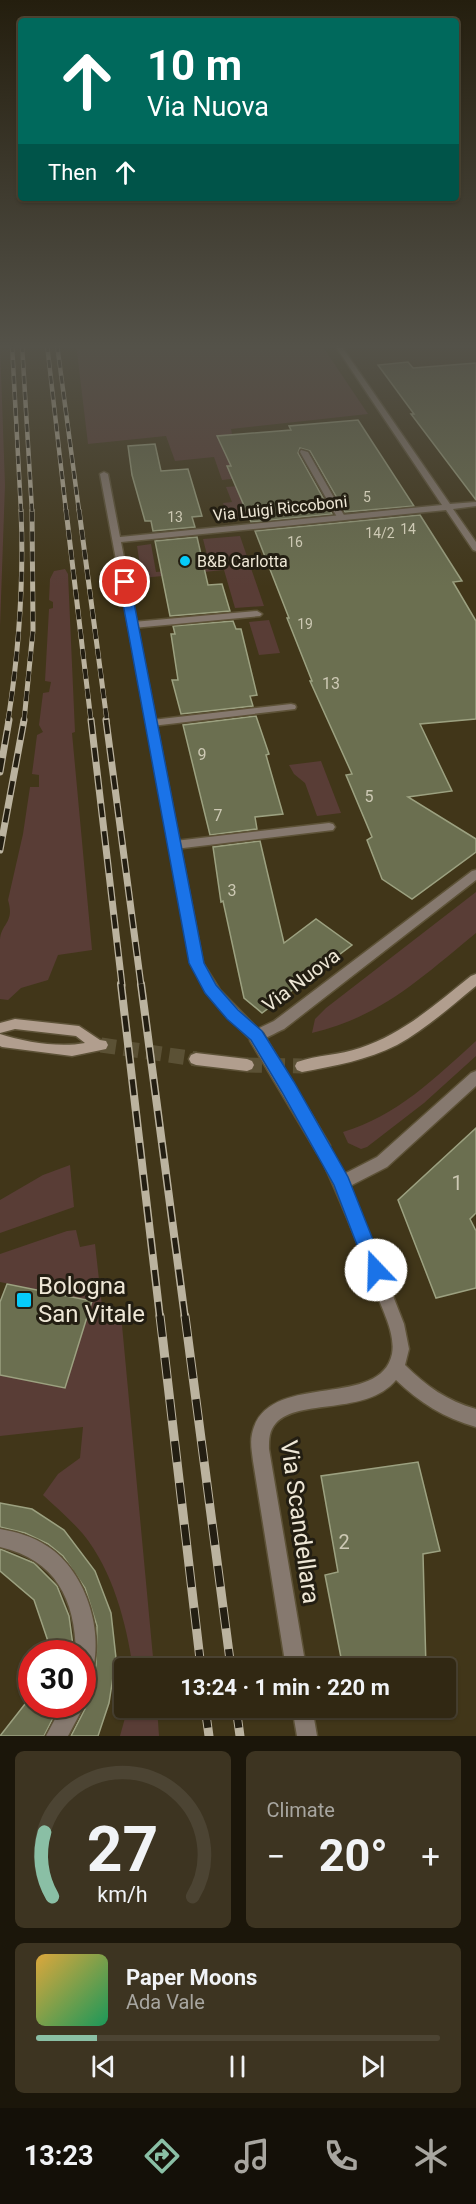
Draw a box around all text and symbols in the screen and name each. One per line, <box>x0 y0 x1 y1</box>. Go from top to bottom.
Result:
text: 10 m <box>147 41 242 90</box>
icon: ahead <box>48 42 126 120</box>
text: Via Nuova <box>147 91 269 123</box>
icon: ahead <box>109 156 142 189</box>
text: Then <box>48 160 97 185</box>
house number: 5 <box>363 489 371 505</box>
street label: Via Luigi Riccoboni <box>212 492 348 525</box>
house number: 13 <box>167 509 183 525</box>
house number: 14 <box>400 521 416 537</box>
house number: 14/2 <box>365 525 395 541</box>
house number: 16 <box>287 534 303 550</box>
place label: B&B Carlotta <box>197 552 288 571</box>
marker: B&B Carlotta <box>178 554 192 568</box>
pin <box>99 556 150 607</box>
icon: arrive <box>108 565 141 598</box>
house number: 19 <box>297 616 313 632</box>
house number: 13 <box>322 674 340 693</box>
house number: 9 <box>198 745 207 764</box>
house number: 5 <box>365 787 374 806</box>
house number: 7 <box>214 806 223 825</box>
house number: 3 <box>228 881 237 900</box>
street label: Via Nuova <box>258 943 344 1017</box>
house number: 1 <box>451 1171 463 1195</box>
position arrow <box>344 1238 408 1302</box>
place label: Bologna San Vitale <box>38 1272 145 1328</box>
marker: Bologna San Vitale <box>15 1291 33 1309</box>
street label: Via Scandellara <box>275 1438 325 1606</box>
house number: 2 <box>338 1530 350 1554</box>
speed limit sign: 30 <box>18 1640 96 1718</box>
text: 13:24 · 1 min · 220 m <box>180 1675 390 1700</box>
text: Climate <box>267 1798 335 1822</box>
text: 27 <box>87 1813 159 1886</box>
text: 20° <box>319 1829 388 1882</box>
text: − <box>267 1837 285 1876</box>
text: + <box>421 1837 440 1876</box>
text: km/h <box>98 1882 148 1907</box>
text: Paper Moons <box>126 1965 257 1990</box>
text: Ada Vale <box>126 1990 205 2014</box>
icon: previous <box>87 2050 120 2083</box>
icon: pause <box>221 2050 254 2083</box>
icon: next <box>356 2050 389 2083</box>
icon: directions <box>141 2135 183 2177</box>
icon: music <box>231 2135 273 2177</box>
icon: phone <box>320 2135 362 2177</box>
icon: climate <box>410 2135 452 2177</box>
text: 13:23 <box>24 2140 93 2172</box>

